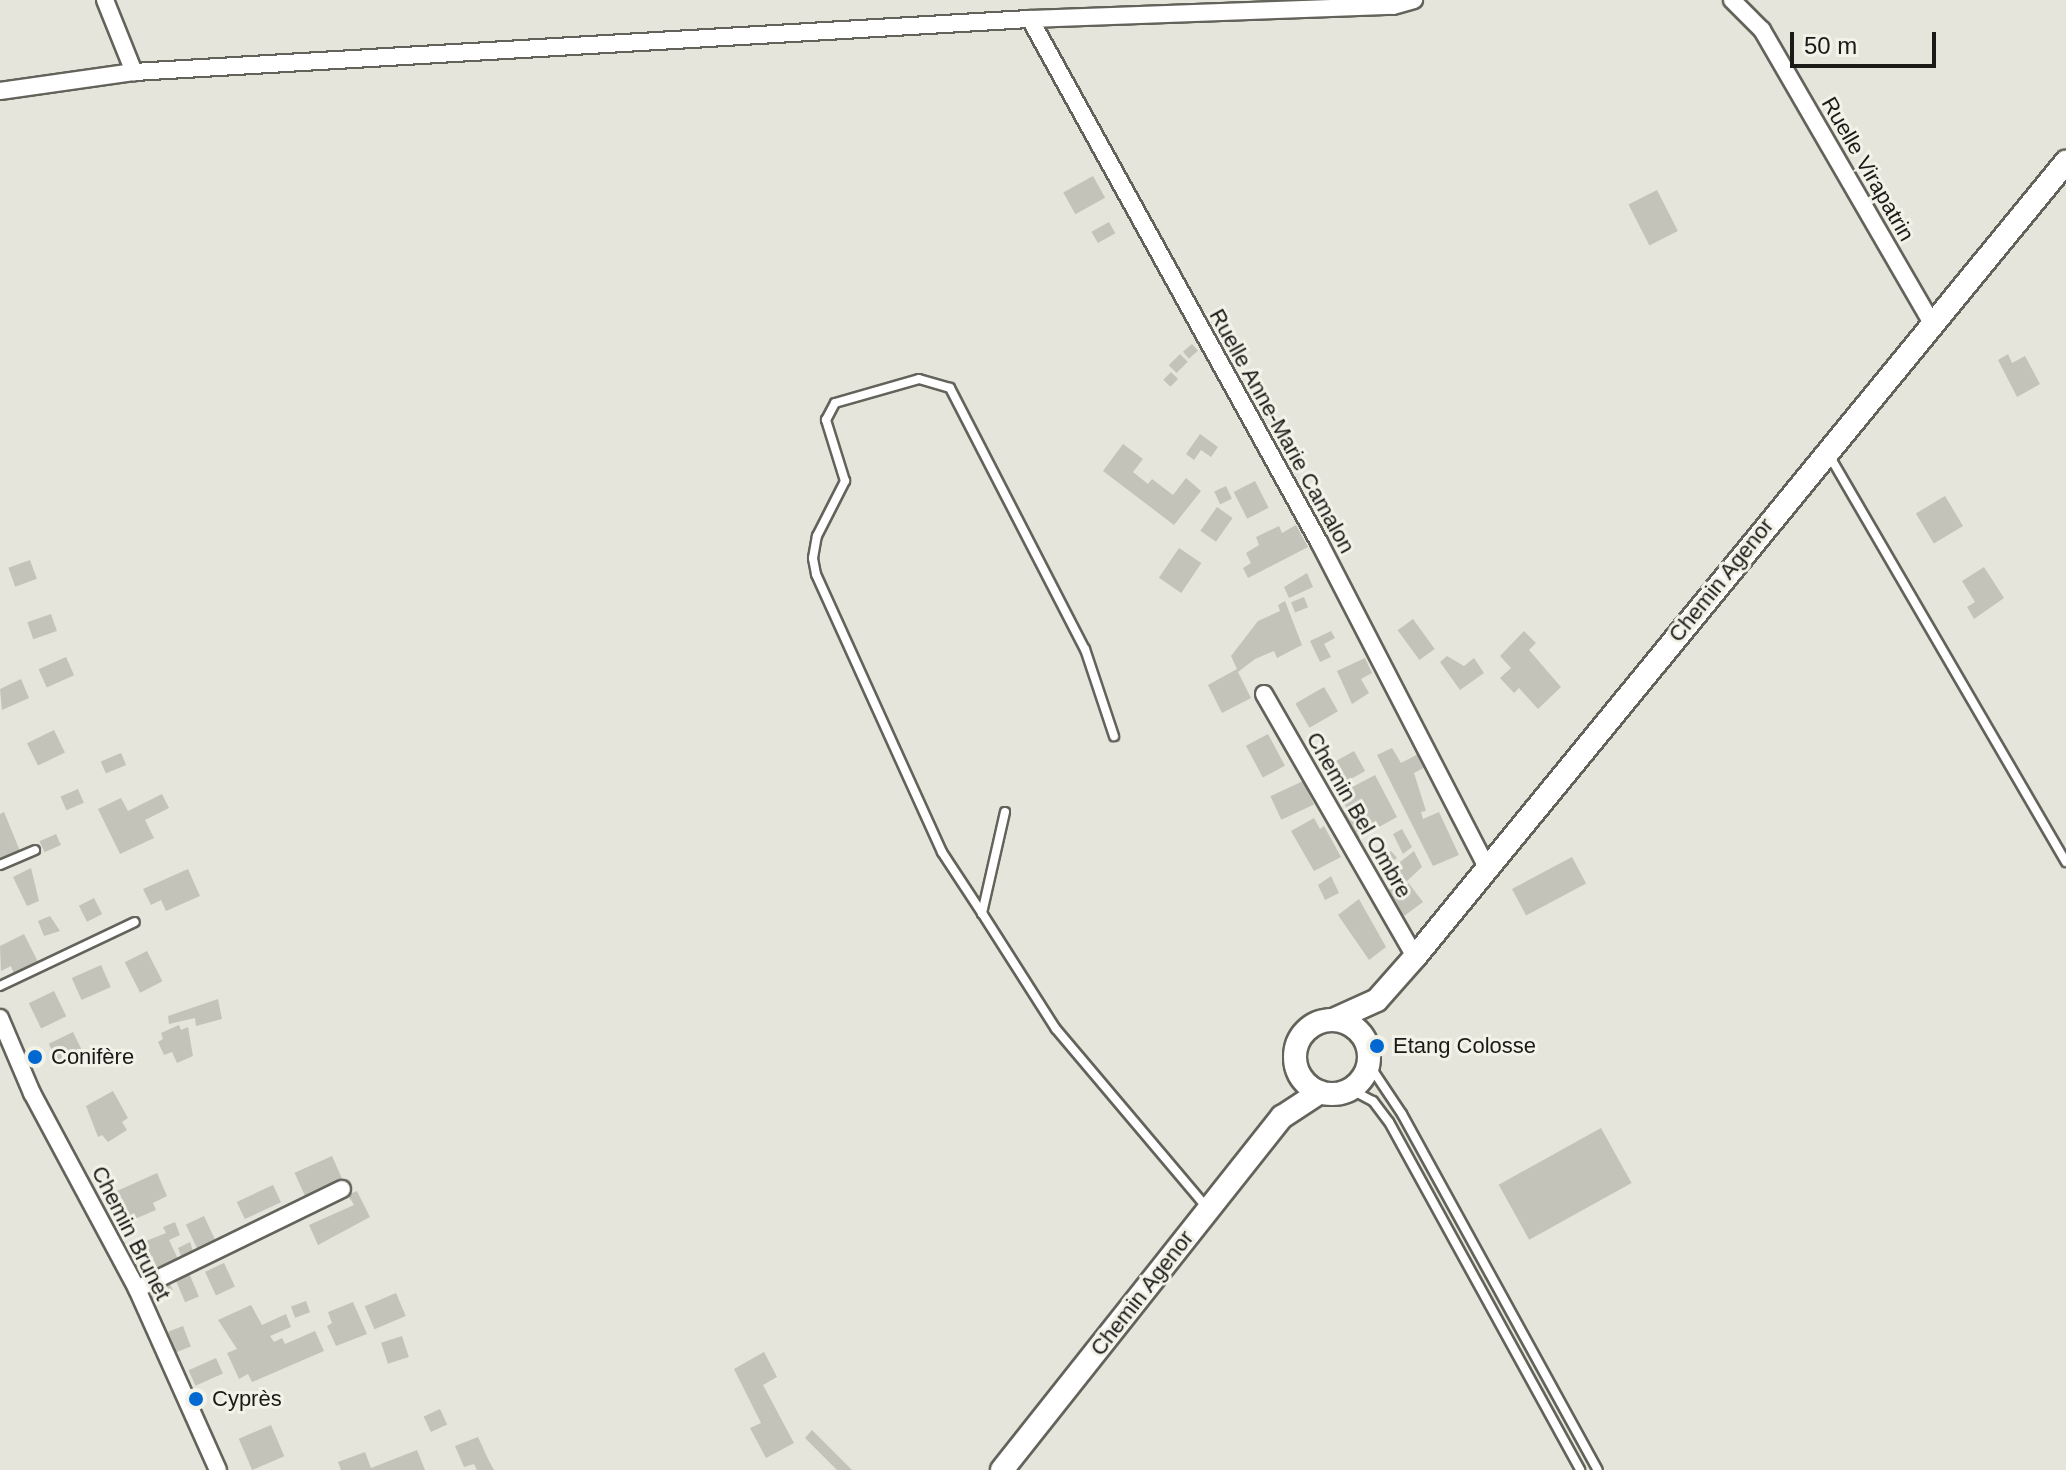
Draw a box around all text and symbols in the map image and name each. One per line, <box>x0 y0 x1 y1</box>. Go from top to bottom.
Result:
scale bar <box>1794 16 1940 66</box>
text: 50 m <box>1804 32 1857 59</box>
street label: Ruelle Virapatrin <box>1816 92 1920 246</box>
street label: Ruelle Anne-Marie Camalon <box>1203 304 1361 558</box>
street label: Chemin Agenor <box>1663 512 1779 648</box>
street label: Chemin Bel Ombre <box>1301 727 1417 903</box>
place label: Etang Colosse <box>1393 1033 1536 1059</box>
marker: Etang Colosse <box>1368 1037 1386 1055</box>
place label: Conifère <box>51 1044 134 1070</box>
marker: Conifère <box>26 1048 44 1066</box>
street label: Chemin Brunet <box>86 1162 176 1304</box>
street label: Chemin Agenor <box>1085 1225 1199 1361</box>
place label: Cyprès <box>212 1386 282 1412</box>
marker: Cyprès <box>187 1390 205 1408</box>

